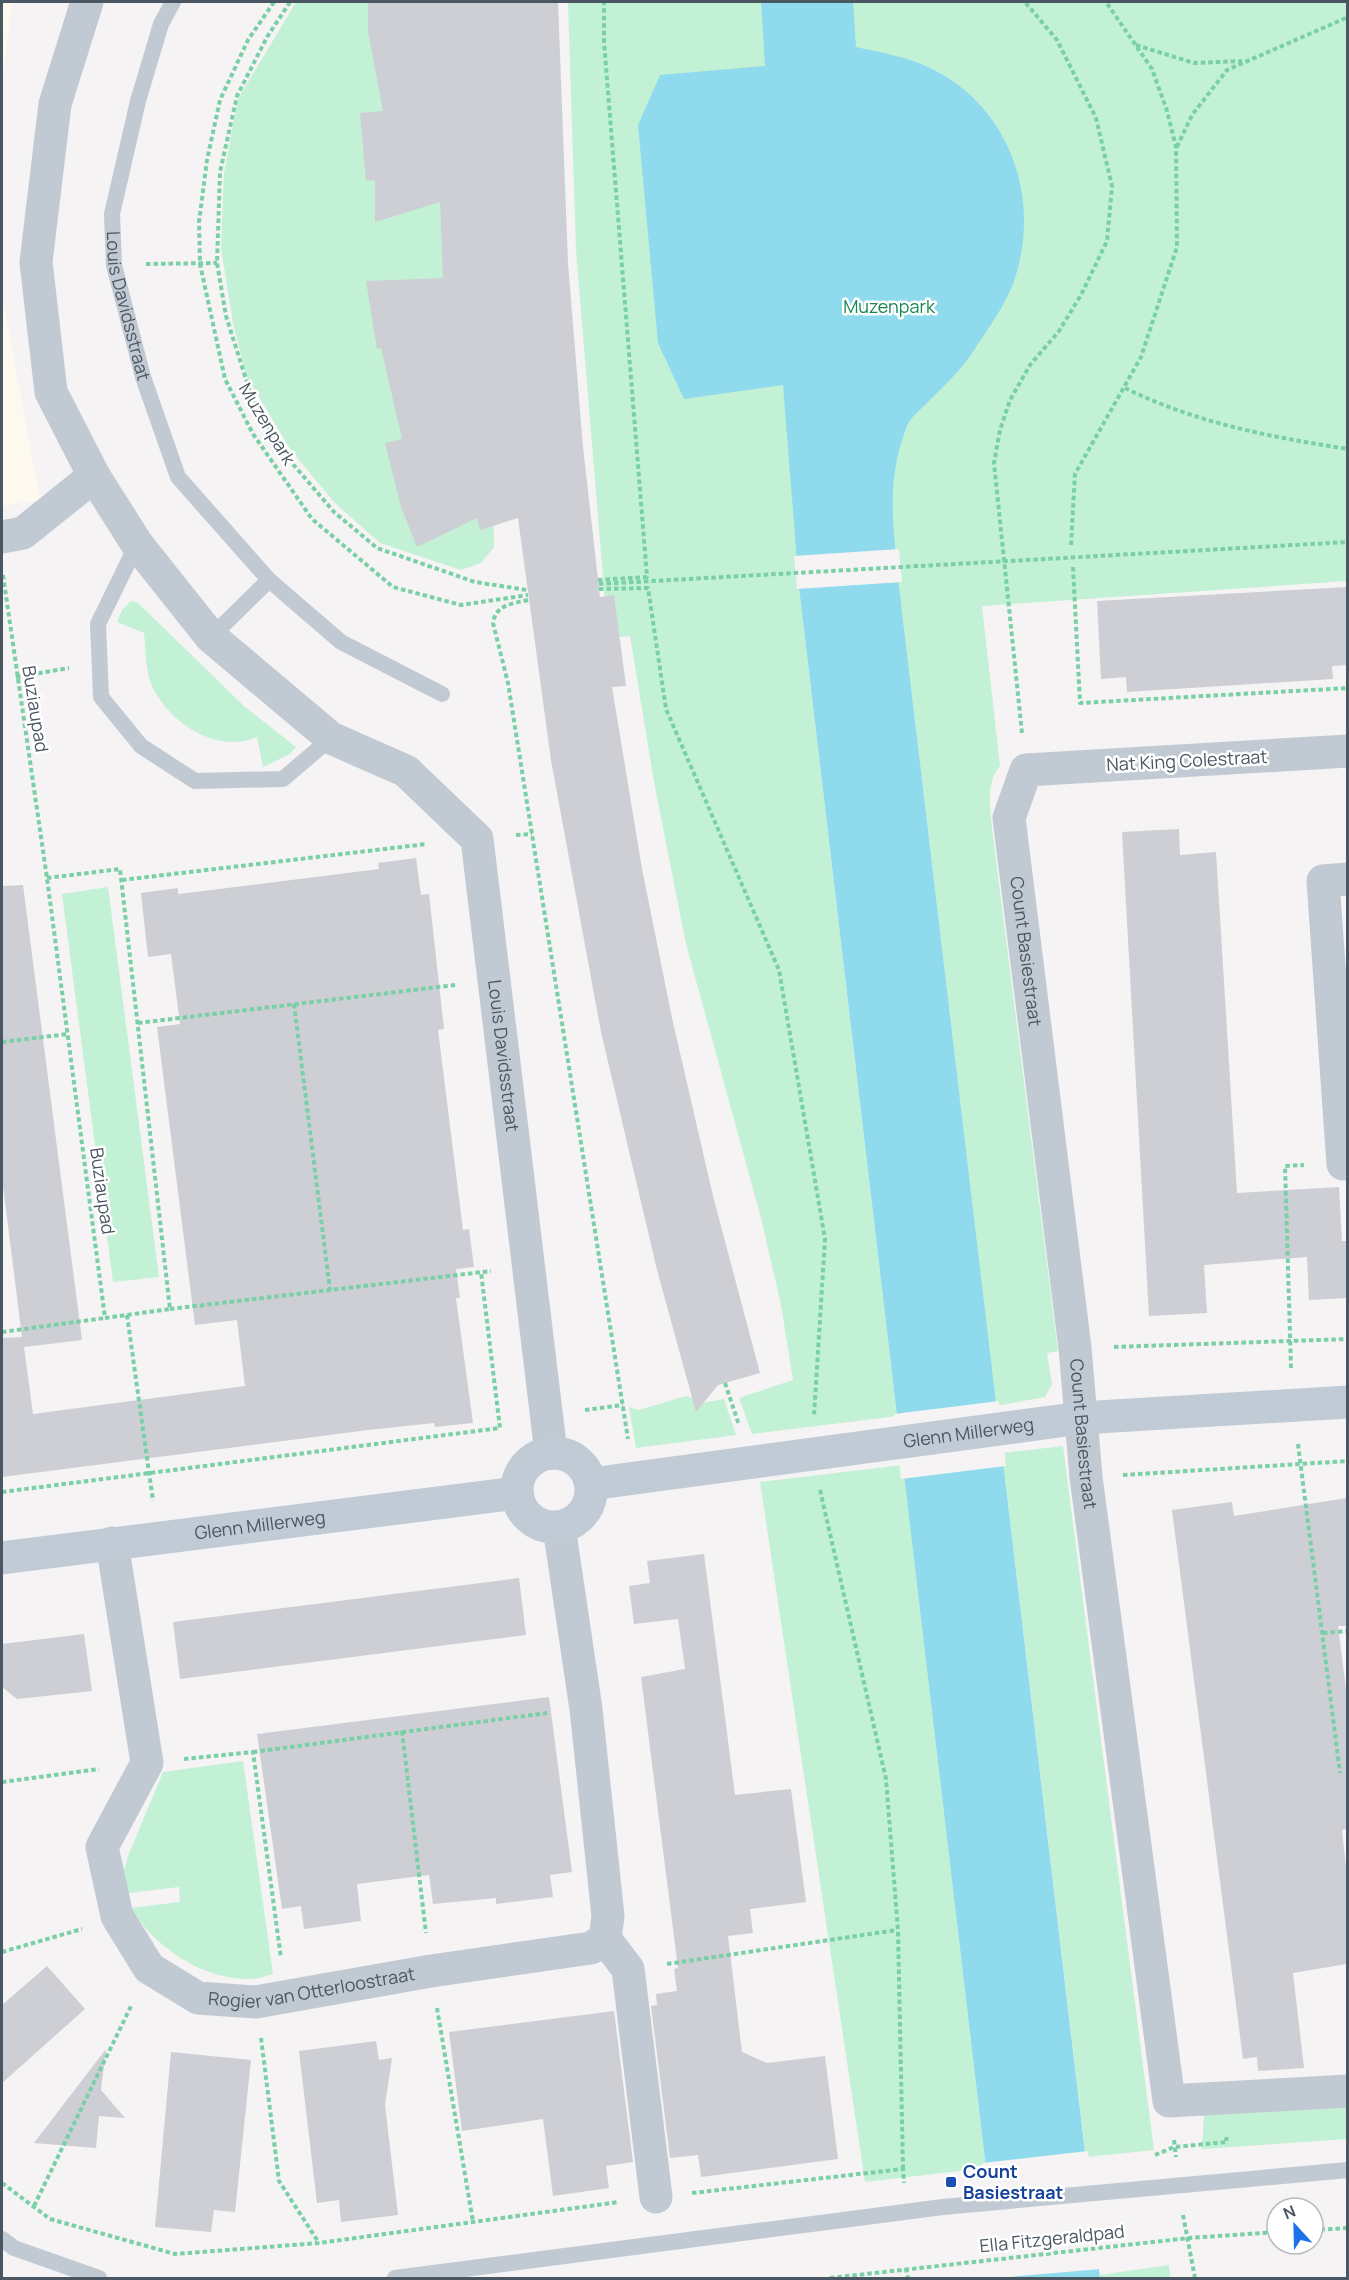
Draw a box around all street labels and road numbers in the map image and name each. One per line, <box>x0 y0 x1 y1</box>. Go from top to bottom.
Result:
street label: Louis Davidsstraat <box>102 231 156 383</box>
street label: Muzenpark <box>234 378 302 470</box>
street label: Buziaupad <box>17 664 55 754</box>
street label: Nat King Colestraat <box>1106 744 1268 776</box>
street label: Count Basiestraat <box>1005 875 1048 1028</box>
street label: Louis Davidsstraat <box>483 978 525 1133</box>
street label: Buziaupad <box>85 1146 121 1236</box>
street label: Count Basiestraat <box>1065 1358 1103 1511</box>
street label: Glenn Millerweg <box>902 1411 1035 1453</box>
street label: Glenn Millerweg <box>193 1504 327 1545</box>
street label: Rogier van Otterloostraat <box>207 1961 417 2013</box>
street label: Ella Fitzgeraldpad <box>978 2218 1126 2258</box>

